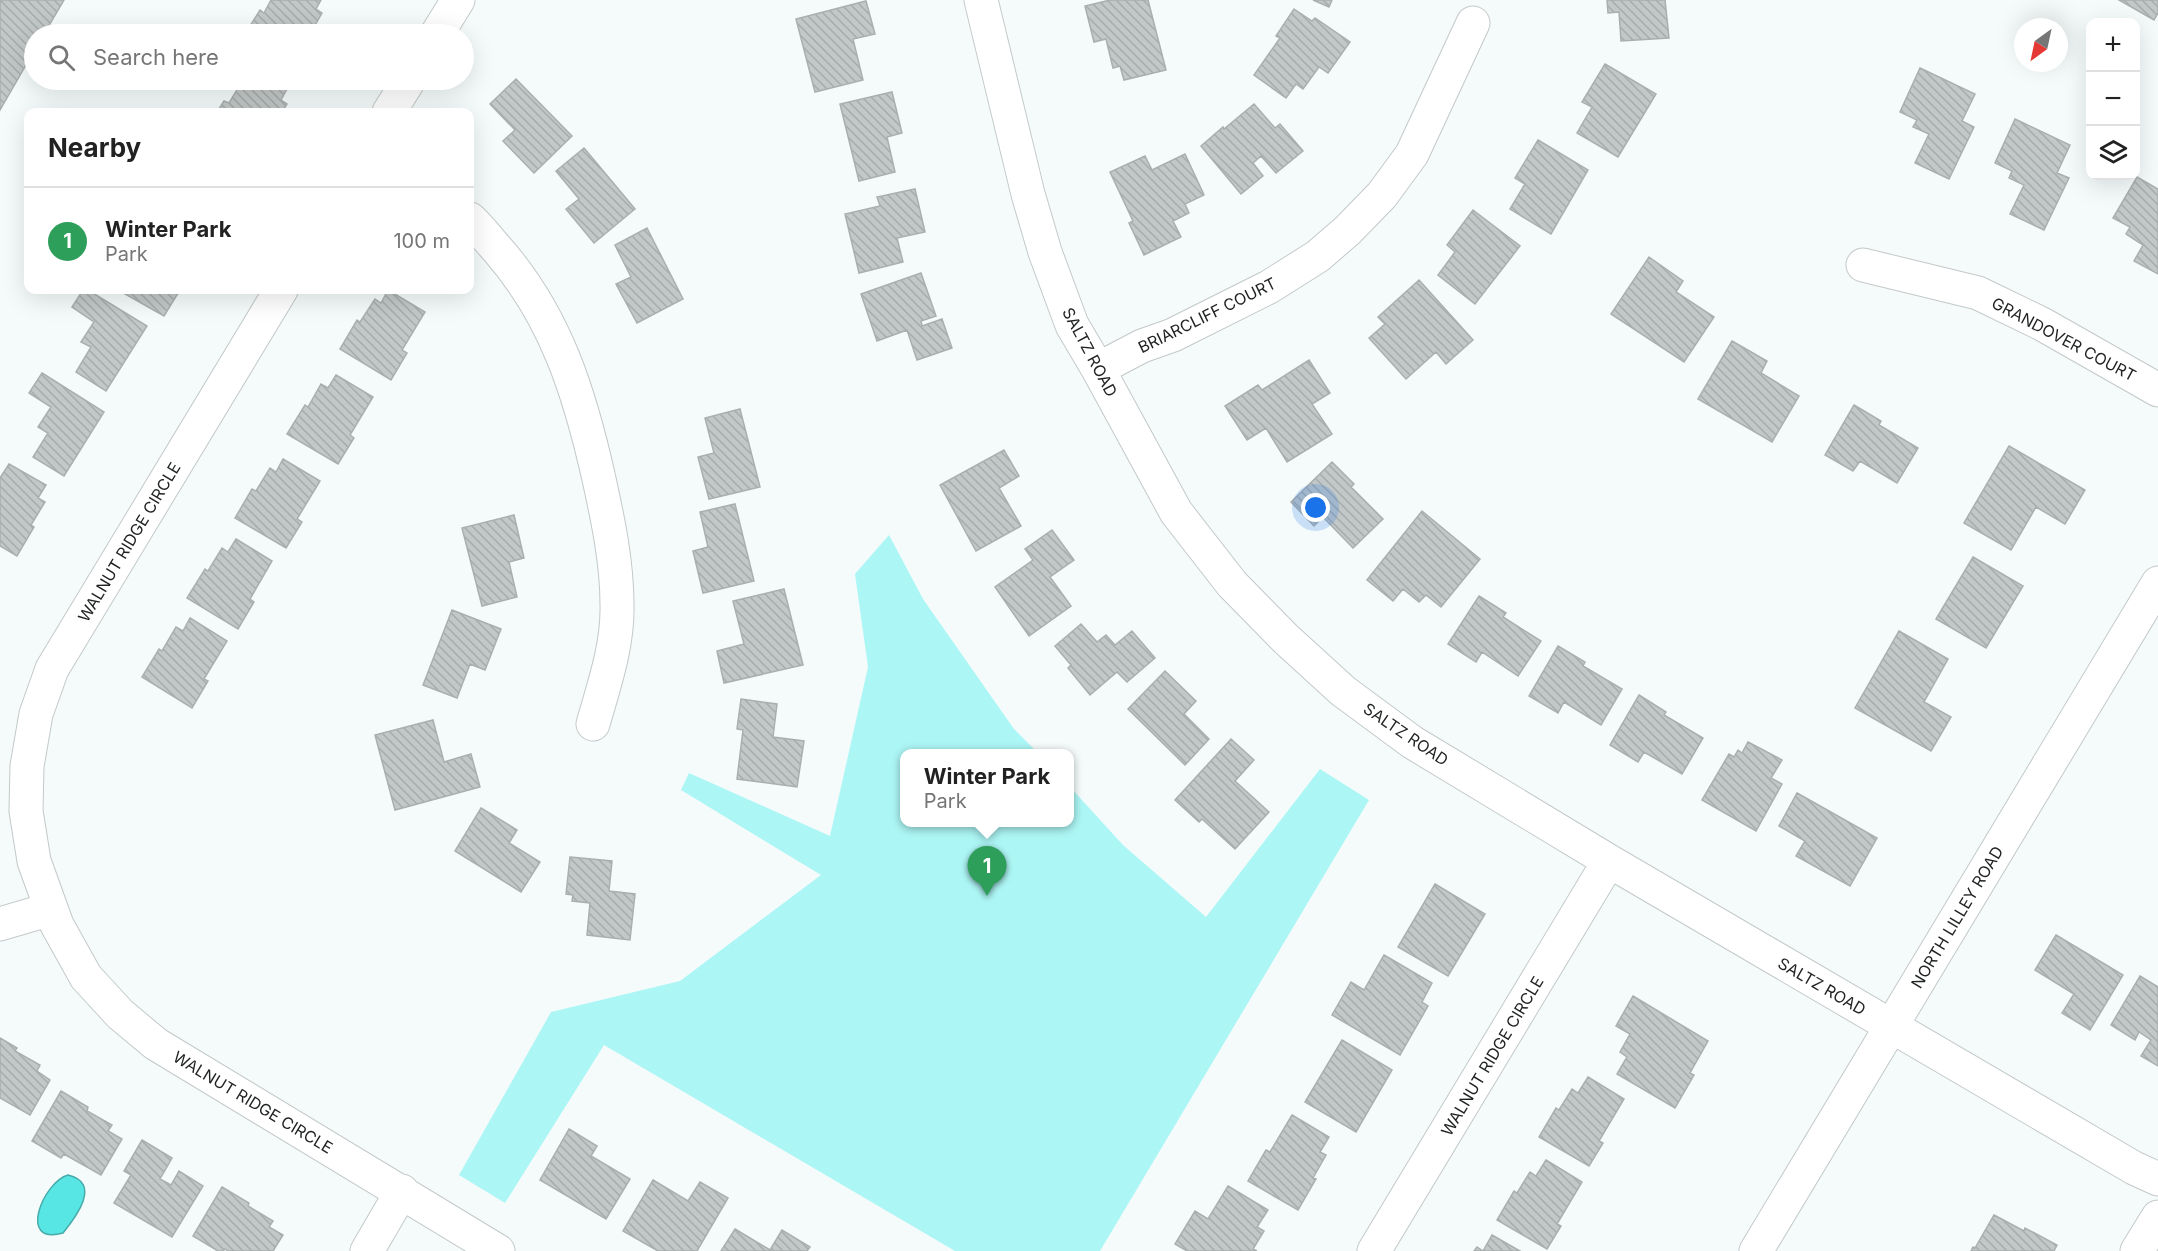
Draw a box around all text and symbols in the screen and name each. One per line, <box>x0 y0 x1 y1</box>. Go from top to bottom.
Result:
north arrow <box>2014 18 2068 72</box>
map controls <box>2086 18 2140 180</box>
button: + <box>2086 18 2140 72</box>
search box <box>24 24 474 90</box>
icon: search <box>45 41 78 74</box>
text: Search here <box>93 44 219 70</box>
button: − <box>2086 72 2140 126</box>
button: layers <box>2086 126 2140 180</box>
text: Nearby <box>48 132 141 163</box>
text: Winter Park <box>105 216 231 242</box>
text: 1 <box>63 229 72 253</box>
text: 100 m <box>393 229 450 253</box>
text: Park <box>105 242 148 266</box>
street label: BRIARCLIFF COURT <box>1135 273 1279 357</box>
street label: GRANDOVER COURT <box>1988 292 2140 386</box>
street label: SALTZ ROAD <box>1058 304 1122 400</box>
street label: WALNUT RIDGE CIRCLE <box>73 459 185 625</box>
your location <box>1301 493 1330 522</box>
street label: SALTZ ROAD <box>1360 698 1452 770</box>
popup <box>900 749 1074 827</box>
text: Winter Park <box>924 763 1050 789</box>
text: Park <box>924 789 967 813</box>
street label: NORTH LILLEY ROAD <box>1907 842 2007 992</box>
pin: 1 <box>968 846 1006 896</box>
street label: SALTZ ROAD <box>1774 953 1870 1019</box>
street label: WALNUT RIDGE CIRCLE <box>1436 973 1548 1139</box>
street label: WALNUT RIDGE CIRCLE <box>170 1046 336 1158</box>

